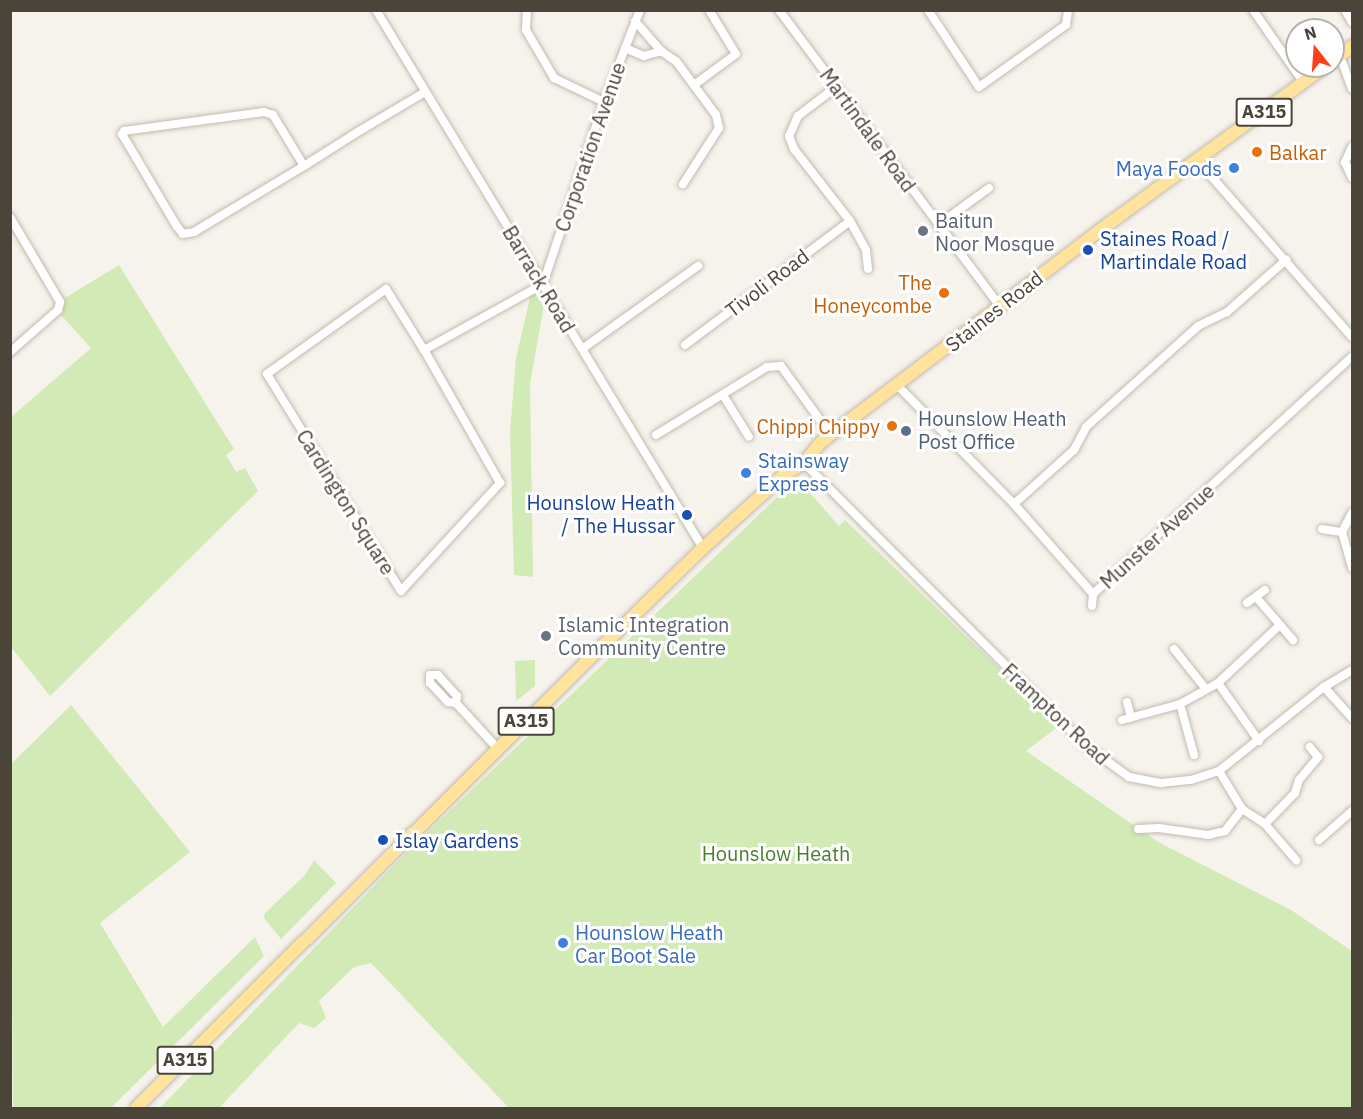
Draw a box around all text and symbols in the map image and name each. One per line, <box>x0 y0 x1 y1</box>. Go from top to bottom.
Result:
north arrow <box>1285 18 1345 78</box>
text: N <box>1302 21 1319 44</box>
street label: Corporation Avenue <box>550 59 630 235</box>
street label: Martindale Road <box>815 63 921 197</box>
road number: A315 <box>1236 97 1292 127</box>
place label: Balkar <box>1269 140 1327 164</box>
marker: Balkar <box>1250 145 1264 159</box>
place label: Maya Foods <box>1116 156 1222 180</box>
marker: Maya Foods <box>1227 161 1241 175</box>
place label: Baitun Noor Mosque <box>935 208 1055 255</box>
street label: Barrack Road <box>498 221 580 337</box>
marker: Baitun Noor Mosque <box>916 224 930 238</box>
place label: Staines Road / Martindale Road <box>1100 226 1247 273</box>
marker: Staines Road / Martindale Road <box>1081 243 1095 257</box>
street label: Tivoli Road <box>720 244 814 322</box>
street label: Staines Road <box>940 265 1048 357</box>
place label: The Honeycombe <box>813 270 932 317</box>
marker: The Honeycombe <box>937 286 951 300</box>
place label: Hounslow Heath Post Office <box>918 407 1067 454</box>
place label: Chippi Chippy <box>756 414 880 438</box>
marker: Chippi Chippy <box>885 419 899 433</box>
marker: Hounslow Heath Post Office <box>899 424 913 438</box>
street label: Cardington Square <box>292 425 400 579</box>
place label: Stainsway Express <box>758 449 849 496</box>
marker: Stainsway Express <box>739 466 753 480</box>
street label: Munster Avenue <box>1095 478 1219 594</box>
place label: Hounslow Heath / The Hussar <box>526 491 675 538</box>
marker: Hounslow Heath / The Hussar <box>680 508 694 522</box>
place label: Islamic Integration Community Centre <box>558 612 729 659</box>
marker: Islamic Integration Community Centre <box>539 629 553 643</box>
street label: Frampton Road <box>997 658 1115 770</box>
road number: A315 <box>498 706 554 736</box>
place label: Islay Gardens <box>395 828 519 852</box>
marker: Islay Gardens <box>376 833 390 847</box>
park label: Hounslow Heath <box>702 841 850 865</box>
place label: Hounslow Heath Car Boot Sale <box>575 920 724 967</box>
marker: Hounslow Heath Car Boot Sale <box>556 936 570 950</box>
road number: A315 <box>156 1045 213 1075</box>

